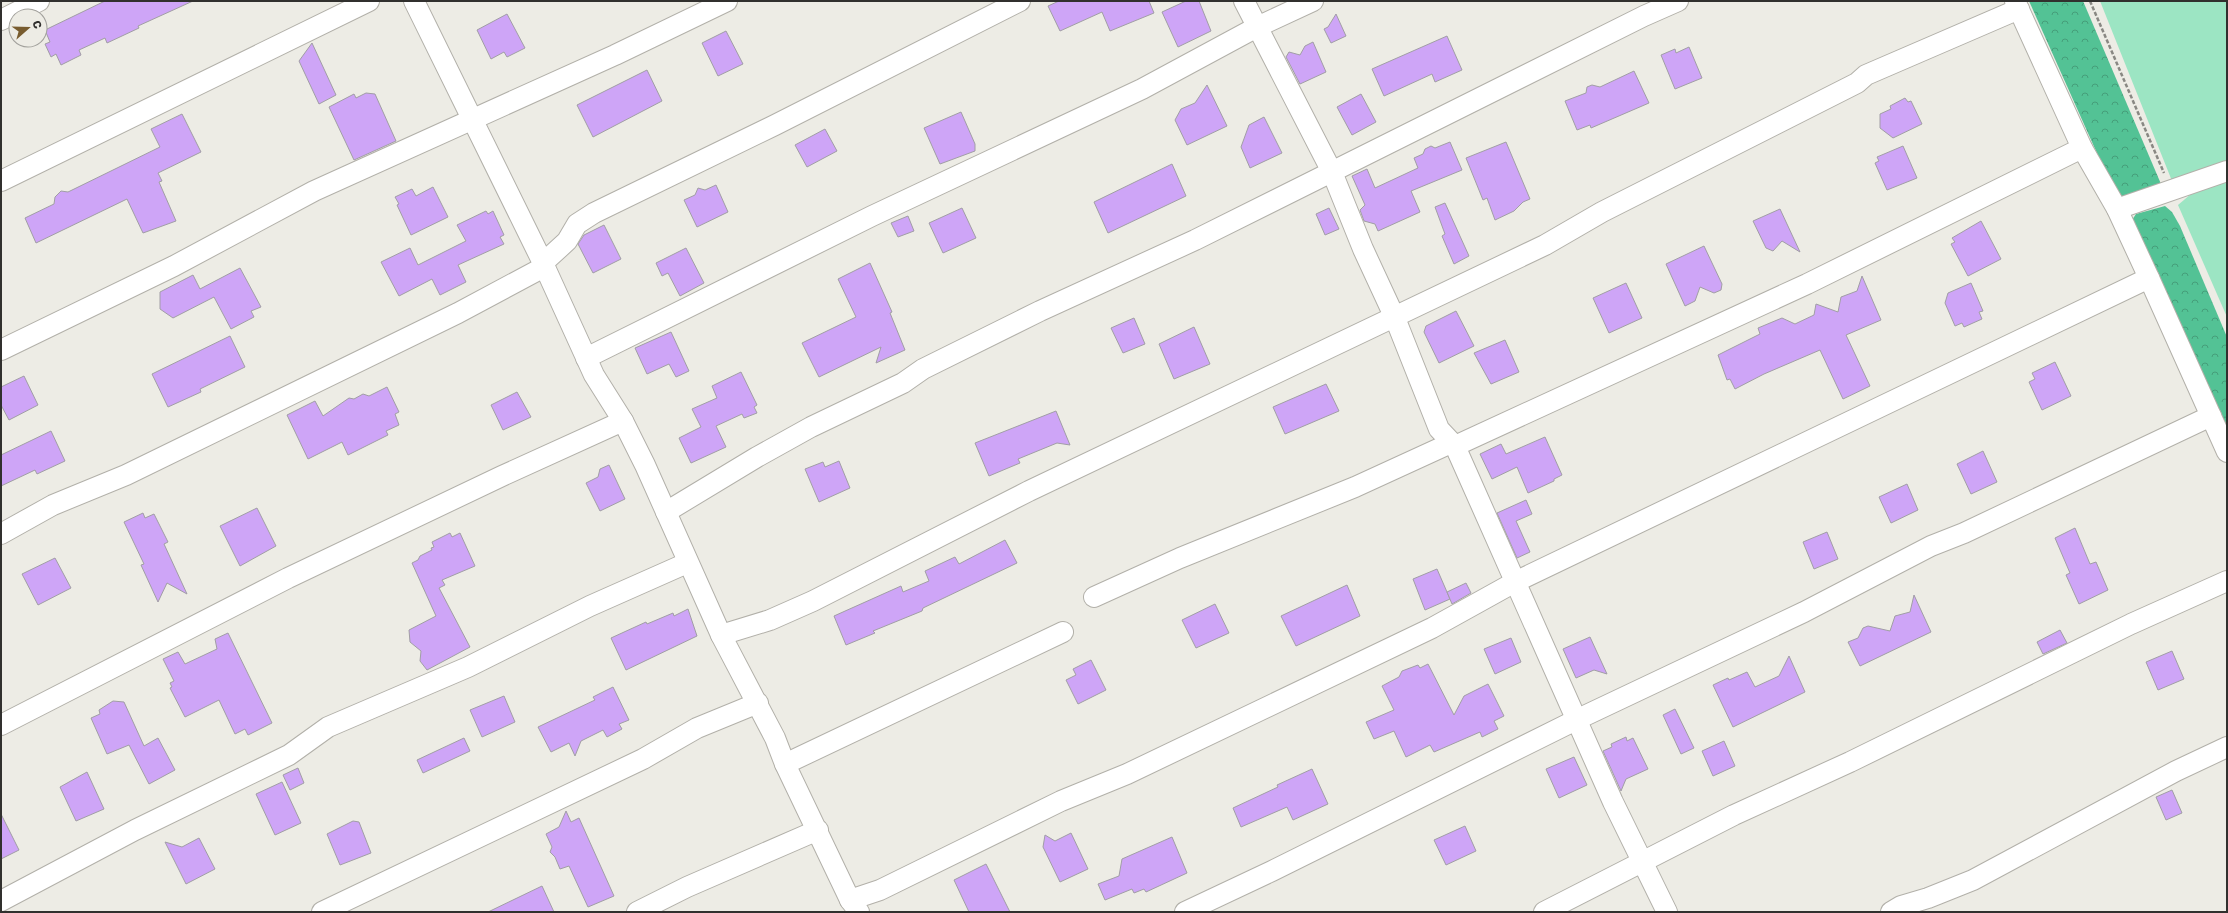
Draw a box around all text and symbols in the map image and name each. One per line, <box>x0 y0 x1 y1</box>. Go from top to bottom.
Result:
north arrow <box>8 8 48 48</box>
text: С <box>29 19 44 31</box>

